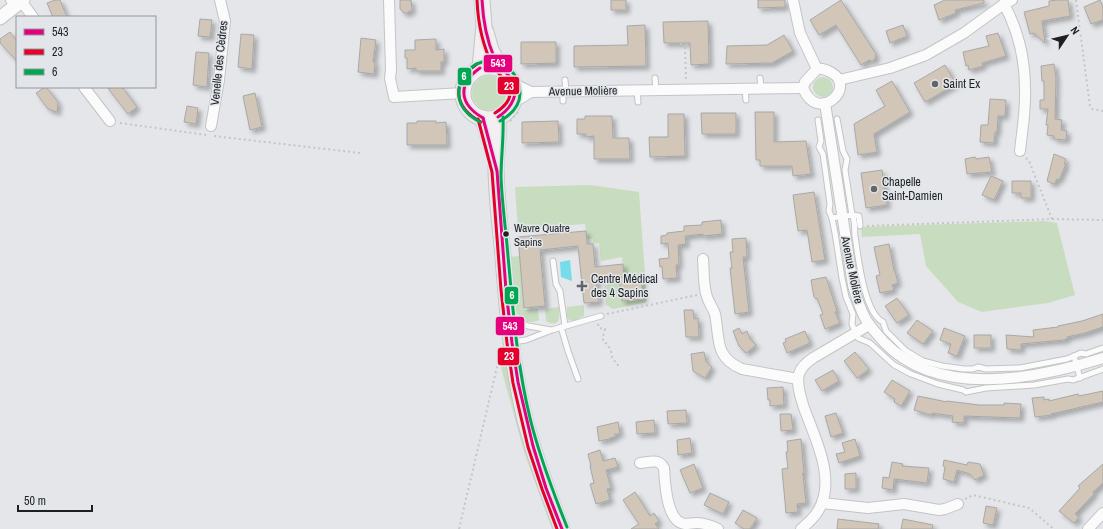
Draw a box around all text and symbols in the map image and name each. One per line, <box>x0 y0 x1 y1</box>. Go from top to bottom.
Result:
legend <box>16 16 156 88</box>
north arrow <box>1047 16 1087 56</box>
street label: Venelle des Cèdres <box>207 20 231 106</box>
text: 543 <box>52 24 68 40</box>
text: N <box>1068 24 1083 37</box>
text: 23 <box>52 44 63 60</box>
line badge: 543 <box>483 54 513 73</box>
text: 543 <box>490 56 506 70</box>
text: 6 <box>52 64 57 80</box>
line badge: 6 <box>457 67 472 86</box>
text: 6 <box>461 69 467 83</box>
line badge: 23 <box>497 76 520 95</box>
place label: Saint Ex <box>943 76 980 92</box>
text: 23 <box>504 79 514 93</box>
marker: Saint Ex <box>930 79 940 89</box>
street label: Avenue Molière <box>547 82 618 100</box>
place label: Chapelle Saint-Damien <box>882 174 943 204</box>
marker: Chapelle Saint-Damien <box>869 184 879 194</box>
place label: Wavre Quatre Sapins <box>514 221 570 249</box>
marker: Wavre Quatre Sapins <box>501 229 511 239</box>
street label: Avenue Molière <box>837 234 867 305</box>
place label: Centre Médical des 4 Sapins <box>591 271 658 301</box>
marker: Centre Médical des 4 Sapins <box>576 280 588 292</box>
line badge: 6 <box>504 286 519 305</box>
text: 6 <box>509 288 515 302</box>
line badge: 543 <box>495 316 525 336</box>
text: 543 <box>502 319 518 333</box>
line badge: 23 <box>497 347 520 366</box>
text: 23 <box>504 349 514 363</box>
scale bar <box>18 487 92 513</box>
text: 50 m <box>24 493 46 509</box>

